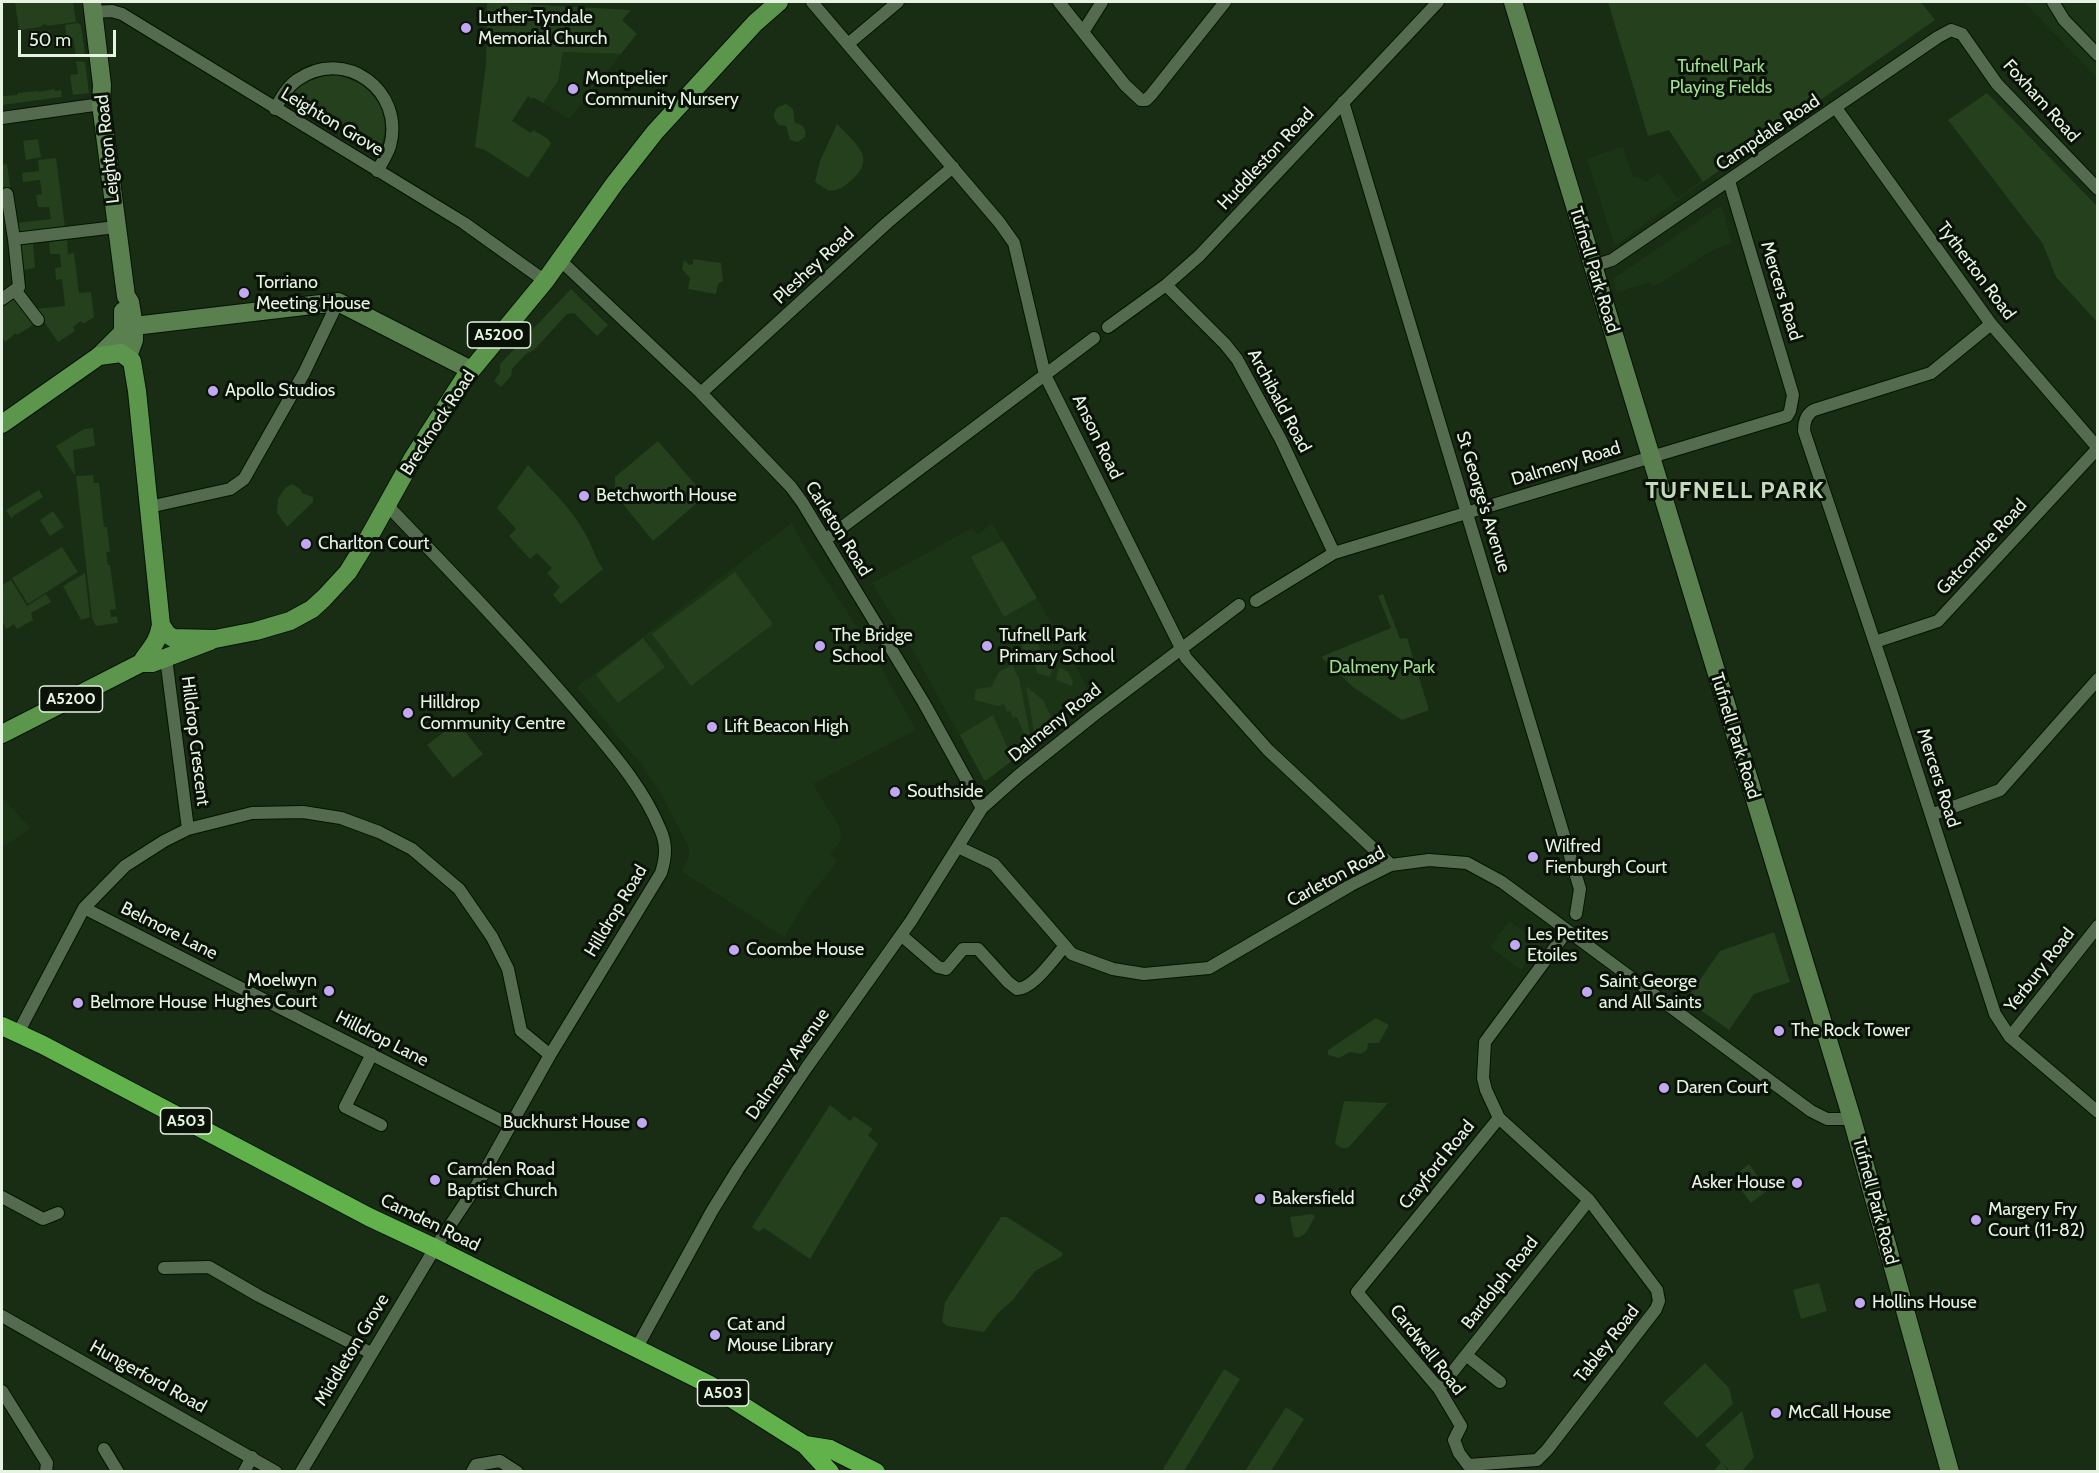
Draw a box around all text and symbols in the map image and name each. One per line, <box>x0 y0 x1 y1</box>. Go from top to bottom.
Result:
place label: Luther-Tyndale Memorial Church <box>478 7 607 50</box>
scale bar <box>21 18 118 56</box>
marker: Luther-Tyndale Memorial Church <box>459 21 473 35</box>
text: 50 m <box>29 29 71 51</box>
street label: Foxham Road <box>1998 55 2084 147</box>
park label: Tufnell Park Playing Fields <box>1670 56 1772 98</box>
place label: Montpelier Community Nursery <box>585 68 739 110</box>
marker: Montpelier Community Nursery <box>566 82 580 96</box>
street label: Leighton Grove <box>277 83 387 161</box>
street label: Campdale Road <box>1712 90 1824 176</box>
street label: Leighton Road <box>92 93 124 205</box>
street label: Huddleston Road <box>1213 103 1319 215</box>
street label: Tufnell Park Road <box>1565 204 1623 336</box>
street label: Tytherton Road <box>1932 218 2020 324</box>
street label: Pleshey Road <box>769 223 859 309</box>
street label: Mercers Road <box>1756 239 1806 343</box>
place label: Torriano Meeting House <box>256 272 370 314</box>
marker: Torriano Meeting House <box>237 286 251 300</box>
road number: A5200 <box>468 322 530 348</box>
street label: Archibald Road <box>1243 346 1315 456</box>
street label: Brecknock Road <box>396 366 480 480</box>
place label: Apollo Studios <box>225 380 335 402</box>
marker: Apollo Studios <box>206 384 220 398</box>
street label: Anson Road <box>1067 391 1127 483</box>
street label: St George's Avenue <box>1451 429 1515 575</box>
street label: Dalmeny Road <box>1509 437 1623 491</box>
district label: TUFNELL PARK <box>1645 477 1825 505</box>
street label: Carleton Road <box>800 478 876 580</box>
place label: Betchworth House <box>596 485 737 507</box>
marker: Betchworth House <box>577 489 591 503</box>
street label: Gatcombe Road <box>1932 495 2032 599</box>
place label: Charlton Court <box>318 533 429 555</box>
marker: Charlton Court <box>299 537 313 551</box>
place label: The Bridge School <box>832 625 913 668</box>
place label: Tufnell Park Primary School <box>999 625 1114 668</box>
marker: The Bridge School <box>813 639 827 653</box>
marker: Tufnell Park Primary School <box>980 639 994 653</box>
park label: Dalmeny Park <box>1329 657 1435 679</box>
street label: Tufnell Park Road <box>1706 670 1764 802</box>
street label: Hilldrop Crescent <box>176 675 214 807</box>
street label: Dalmeny Road <box>1004 679 1106 767</box>
road number: A5200 <box>40 686 103 712</box>
place label: Hilldrop Community Centre <box>420 692 566 734</box>
marker: Hilldrop Community Centre <box>401 706 415 720</box>
place label: Lift Beacon High <box>724 716 849 738</box>
marker: Lift Beacon High <box>705 720 719 734</box>
street label: Mercers Road <box>1912 726 1964 830</box>
place label: Southside <box>907 781 983 803</box>
marker: Southside <box>888 785 902 799</box>
place label: Wilfred Fienburgh Court <box>1545 836 1667 878</box>
street label: Carleton Road <box>1283 842 1389 912</box>
marker: Wilfred Fienburgh Court <box>1526 850 1540 864</box>
street label: Hilldrop Road <box>580 861 652 961</box>
street label: Belmore Lane <box>117 897 221 965</box>
place label: Les Petites Etoiles <box>1527 924 1608 966</box>
street label: Yerbury Road <box>2000 924 2080 1016</box>
marker: Les Petites Etoiles <box>1508 938 1522 952</box>
place label: Coombe House <box>746 939 864 961</box>
marker: Coombe House <box>727 943 741 957</box>
place label: Moelwyn Hughes Court <box>214 970 317 1012</box>
place label: Saint George and All Saints <box>1599 971 1702 1014</box>
marker: Moelwyn Hughes Court <box>322 984 336 998</box>
marker: Saint George and All Saints <box>1580 985 1594 999</box>
place label: Belmore House <box>90 992 207 1014</box>
marker: Belmore House <box>71 996 85 1010</box>
street label: Dalmeny Avenue <box>742 1004 834 1124</box>
street label: Hilldrop Lane <box>332 1006 432 1072</box>
place label: The Rock Tower <box>1791 1020 1910 1042</box>
marker: The Rock Tower <box>1772 1024 1786 1038</box>
place label: Daren Court <box>1676 1077 1768 1099</box>
marker: Daren Court <box>1657 1081 1671 1095</box>
road number: A503 <box>160 1108 212 1134</box>
place label: Buckhurst House <box>503 1112 630 1134</box>
marker: Buckhurst House <box>635 1116 649 1130</box>
street label: Crayford Road <box>1395 1116 1479 1214</box>
street label: Tufnell Park Road <box>1848 1135 1902 1267</box>
place label: Camden Road Baptist Church <box>447 1159 557 1202</box>
place label: Asker House <box>1691 1172 1785 1194</box>
marker: Camden Road Baptist Church <box>428 1173 442 1187</box>
marker: Asker House <box>1790 1176 1804 1190</box>
place label: Bakersfield <box>1272 1188 1355 1210</box>
street label: Camden Road <box>377 1190 483 1256</box>
marker: Bakersfield <box>1253 1192 1267 1206</box>
place label: Margery Fry Court (11-82) <box>1988 1199 2085 1242</box>
marker: Margery Fry Court (11-82) <box>1969 1213 1983 1227</box>
street label: Bardolph Road <box>1457 1232 1543 1334</box>
street label: Middleton Grove <box>310 1290 394 1410</box>
place label: Hollins House <box>1872 1292 1977 1314</box>
marker: Hollins House <box>1853 1296 1867 1310</box>
street label: Cardwell Road <box>1385 1300 1469 1400</box>
street label: Tabley Road <box>1570 1301 1644 1387</box>
place label: Cat and Mouse Library <box>727 1314 833 1356</box>
marker: Cat and Mouse Library <box>708 1328 722 1342</box>
street label: Hungerford Road <box>86 1336 210 1418</box>
road number: A503 <box>698 1380 748 1406</box>
place label: McCall House <box>1788 1402 1891 1424</box>
marker: McCall House <box>1769 1406 1783 1420</box>

